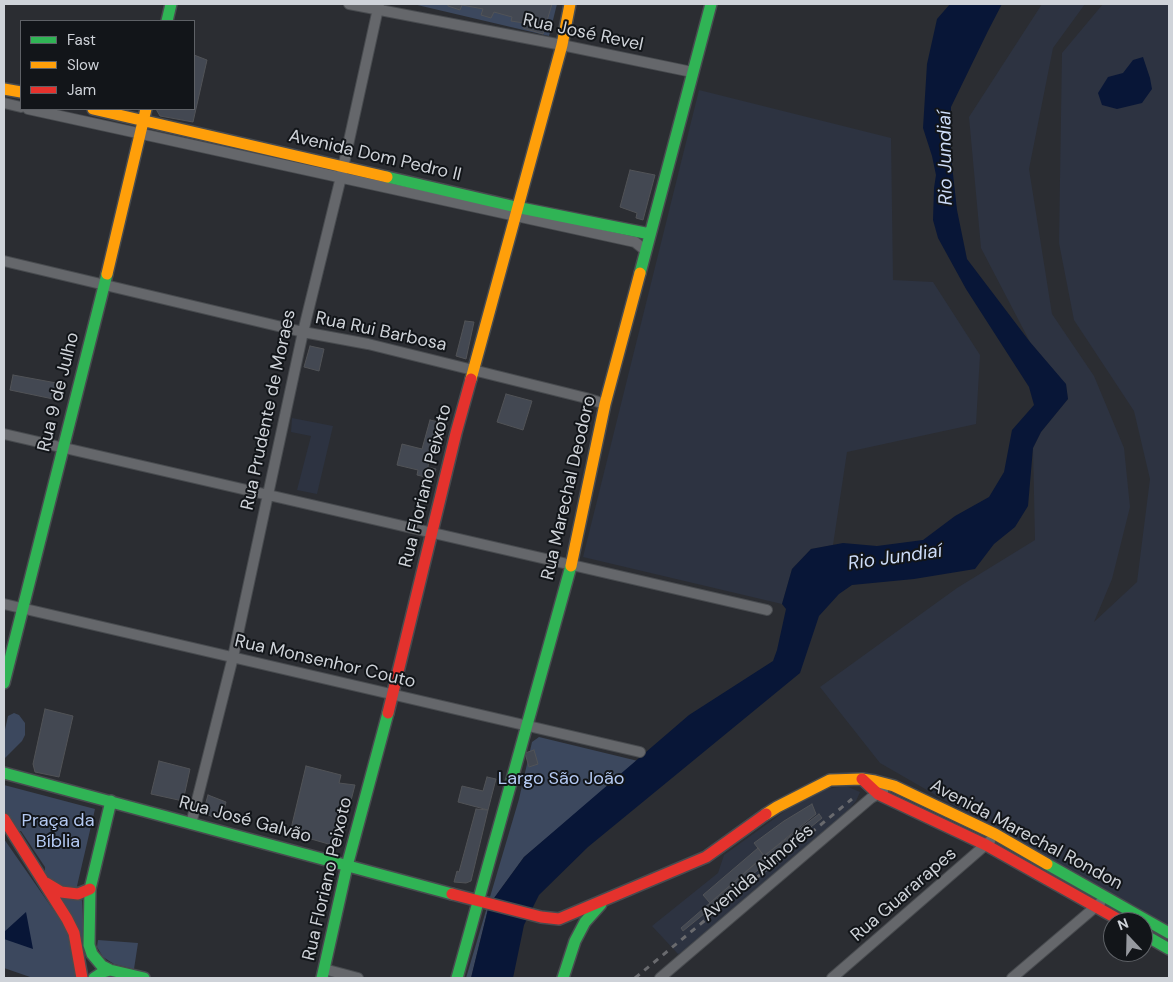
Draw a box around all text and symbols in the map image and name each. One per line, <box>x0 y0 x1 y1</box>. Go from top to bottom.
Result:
street label: Rua José Revel <box>521 10 645 56</box>
legend <box>20 20 195 110</box>
text: Fast <box>67 30 96 50</box>
text: Slow <box>67 55 99 75</box>
text: Jam <box>67 80 96 100</box>
water label: Rio Jundiaí <box>934 110 958 206</box>
street label: Avenida Dom Pedro II <box>287 126 463 186</box>
street label: Rua Prudente de Moraes <box>237 308 301 512</box>
street label: Rua Rui Barbosa <box>313 308 449 356</box>
street label: Rua 9 de Julho <box>34 330 84 454</box>
street label: Rua Marechal Deodoro <box>537 394 601 582</box>
street label: Rua Floriano Peixoto <box>395 402 457 570</box>
water label: Rio Jundiaí <box>846 540 944 576</box>
street label: Rua Monsenhor Couto <box>232 631 418 693</box>
park label: Largo São João <box>498 768 624 790</box>
street label: Avenida Marechal Rondon <box>926 775 1126 895</box>
street label: Rua José Galvão <box>176 792 314 848</box>
street label: Rua Floriano Peixoto <box>299 795 357 963</box>
park label: Praça da Bíblia <box>22 810 94 852</box>
street label: Avenida Aimorés <box>698 820 818 926</box>
street label: Rua Guararapes <box>847 843 961 947</box>
north arrow <box>1103 912 1153 962</box>
text: N <box>1115 914 1131 934</box>

